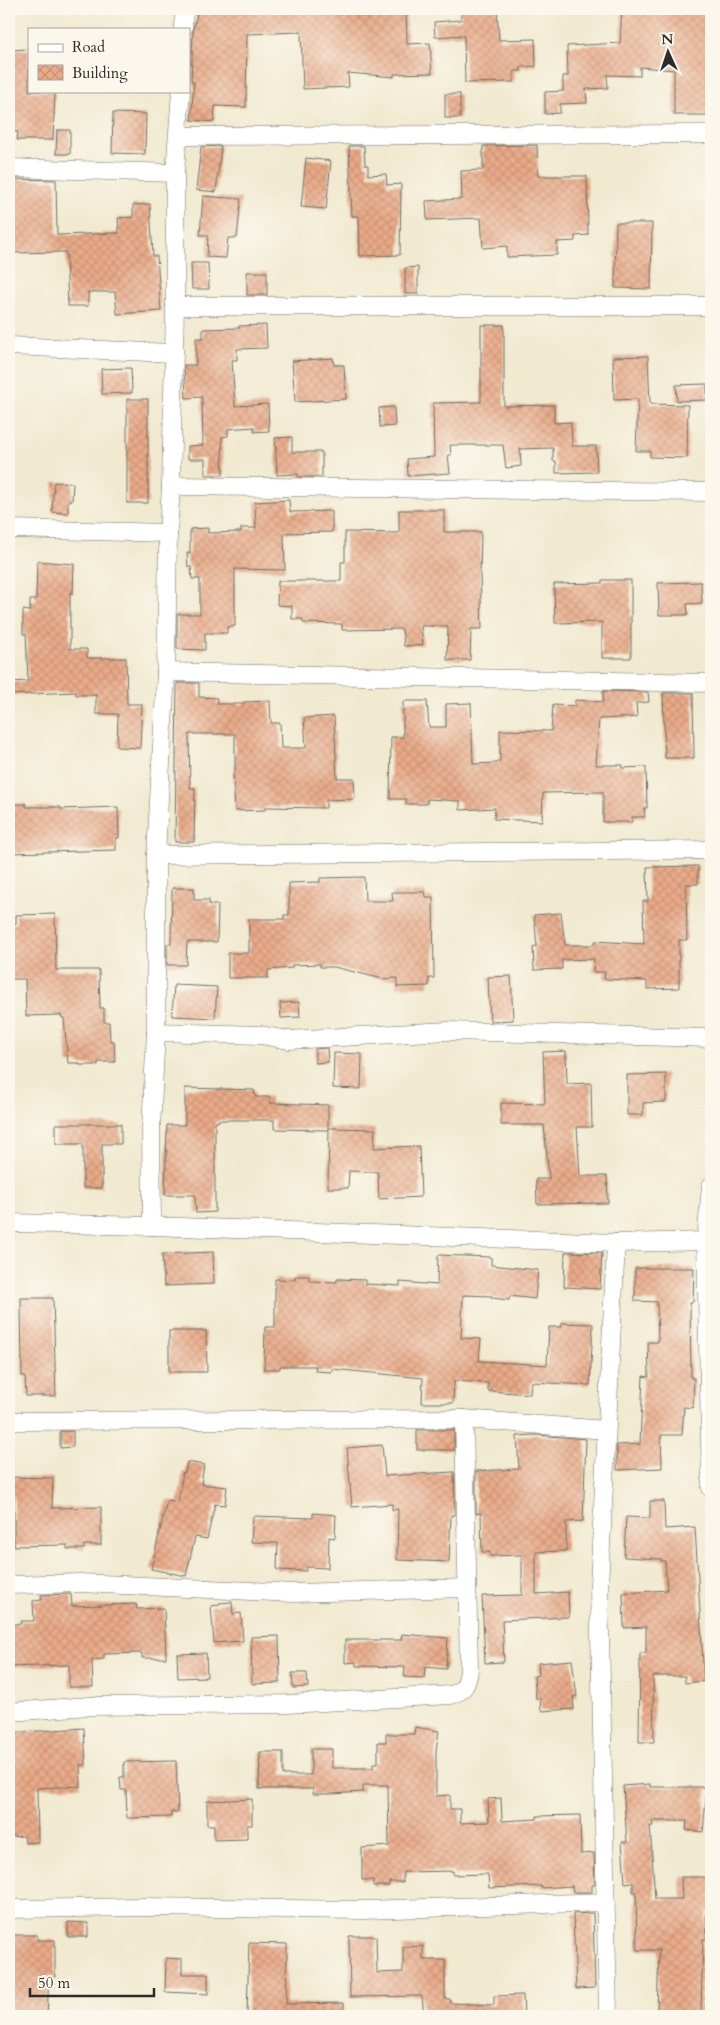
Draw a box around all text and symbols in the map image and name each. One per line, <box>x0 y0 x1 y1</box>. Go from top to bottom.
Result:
legend <box>28 28 190 92</box>
north arrow <box>642 28 692 78</box>
text: N <box>661 30 674 49</box>
text: Road <box>72 37 105 57</box>
text: Building <box>72 63 128 83</box>
scale bar <box>30 1965 154 1997</box>
text: 50 m <box>38 1973 70 1993</box>

